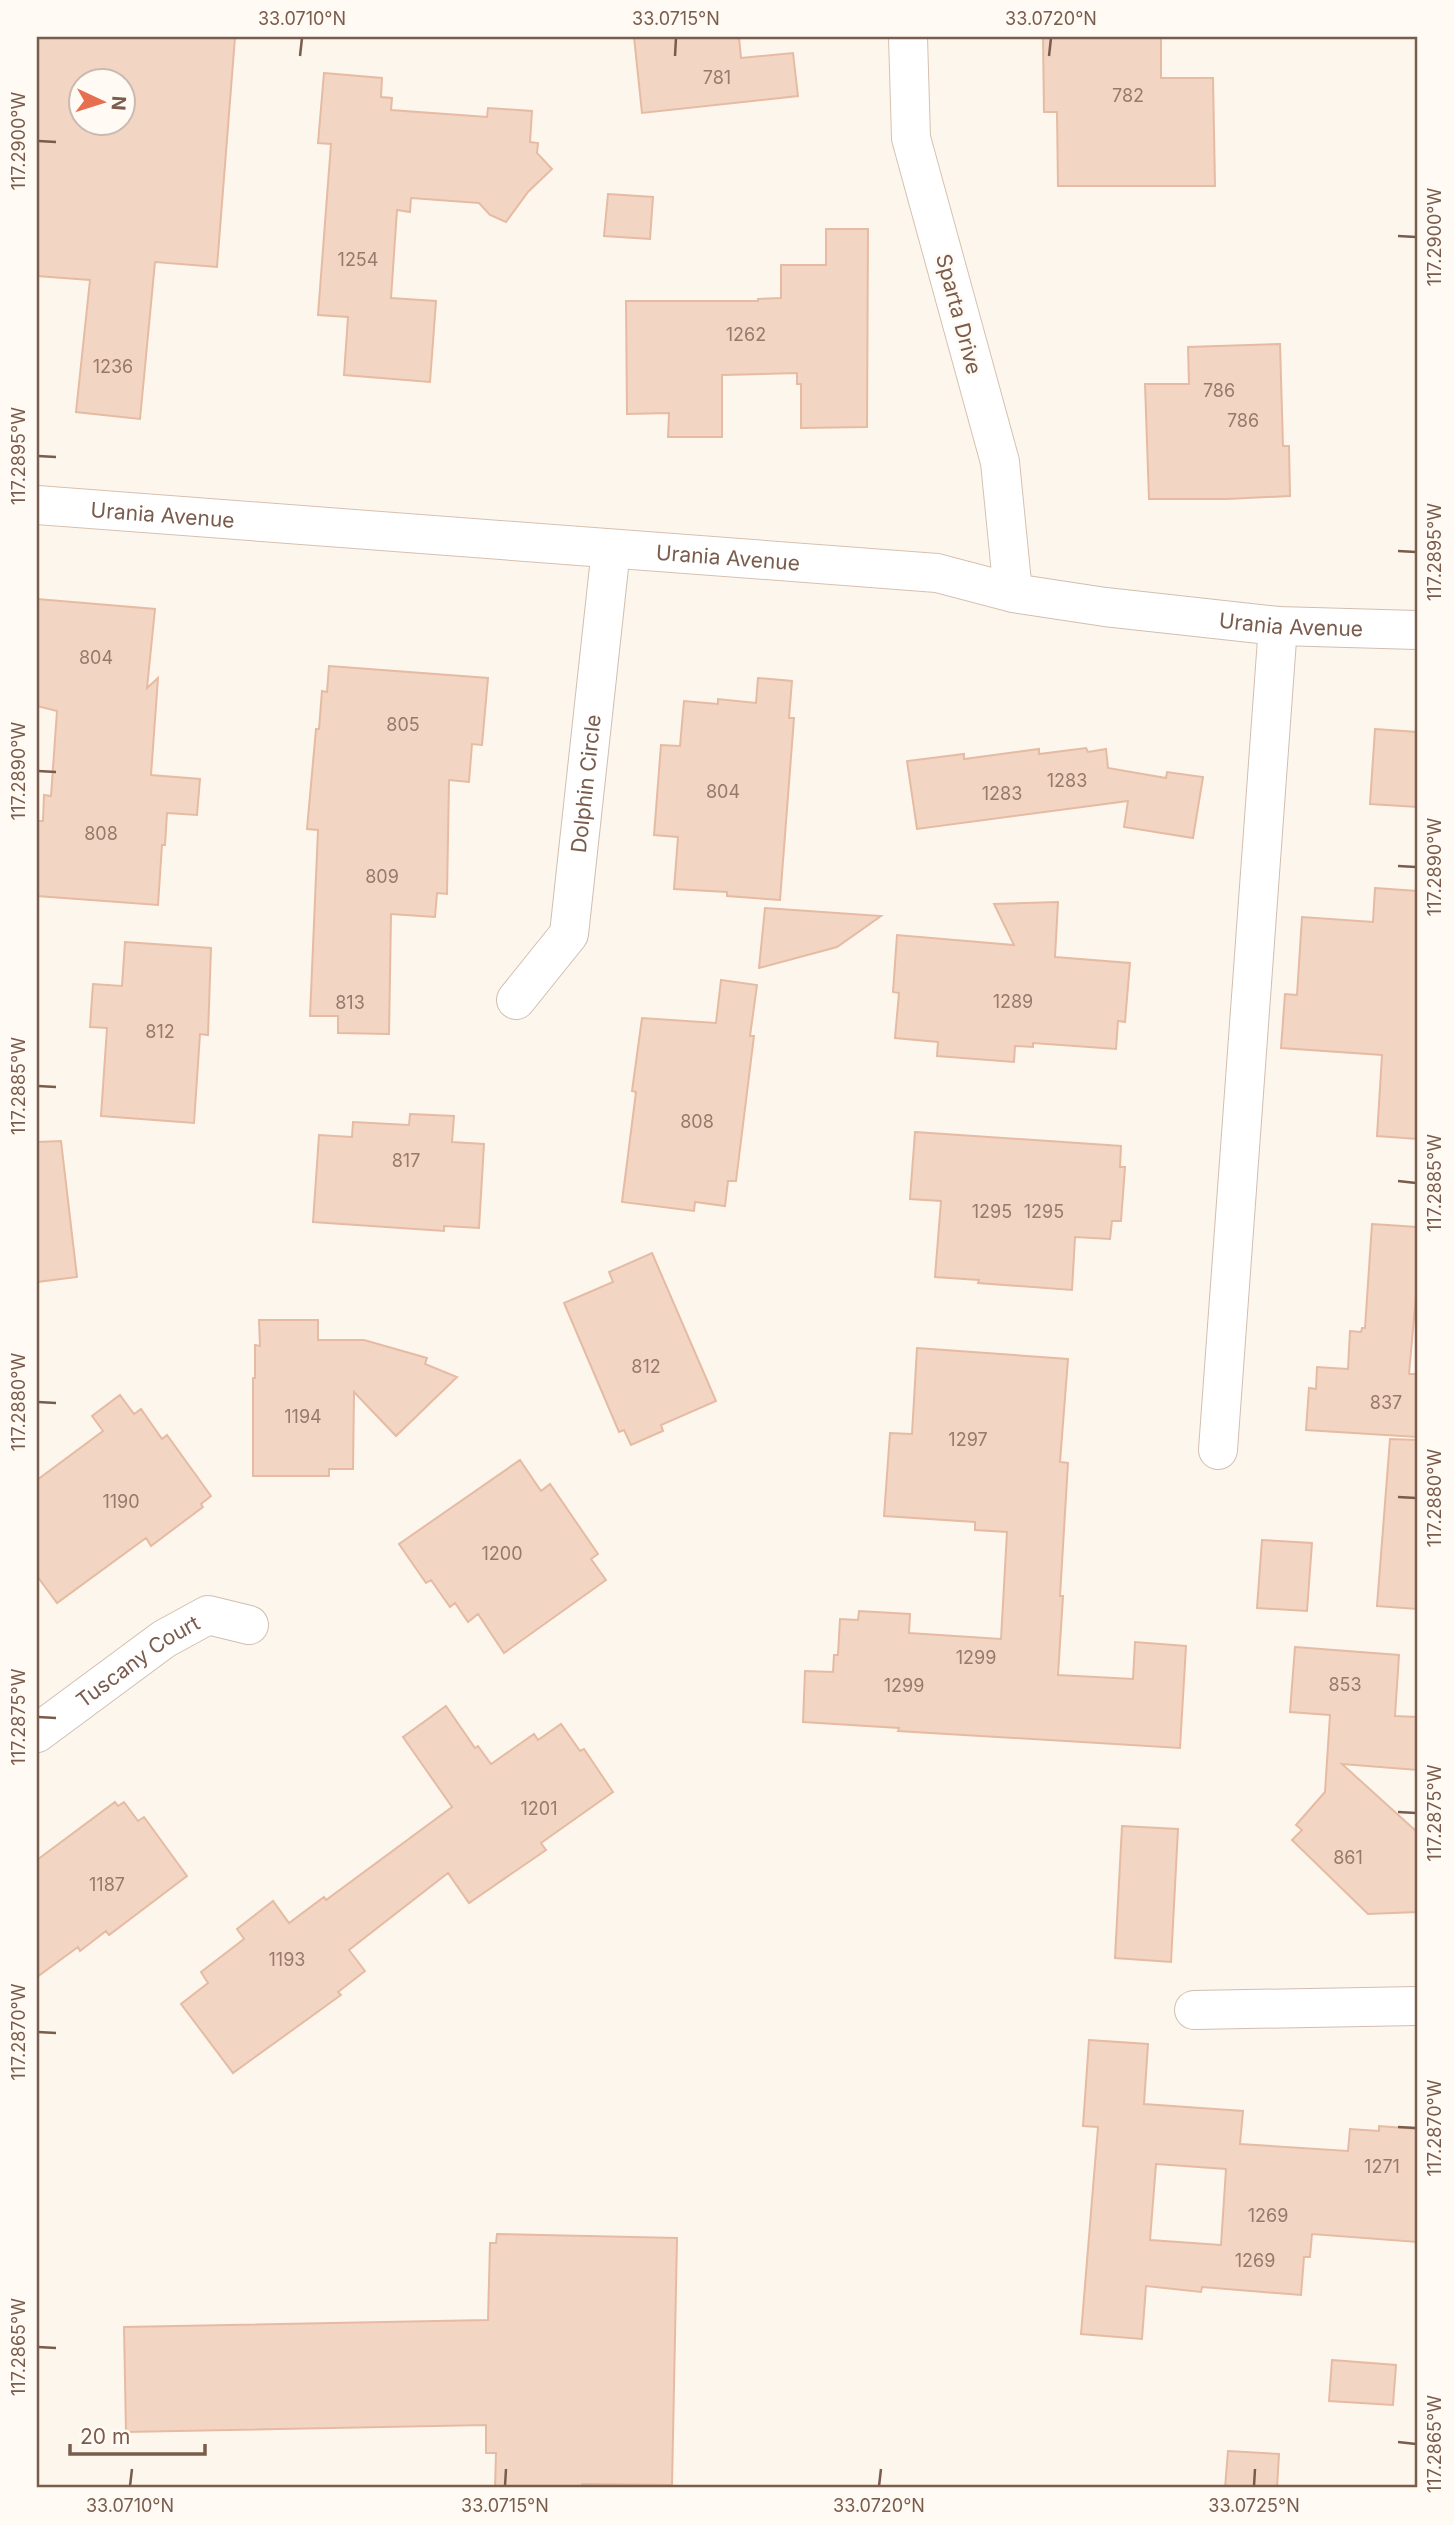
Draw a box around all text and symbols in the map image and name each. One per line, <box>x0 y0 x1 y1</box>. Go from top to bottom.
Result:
text: 33.0710°N <box>258 8 346 29</box>
text: 33.0715°N <box>632 8 720 29</box>
text: 33.0720°N <box>1005 8 1097 29</box>
north arrow <box>66 66 136 136</box>
house number: 781 <box>703 67 731 88</box>
house number: 782 <box>1112 85 1144 106</box>
text: 117.2900°W <box>8 91 29 190</box>
text: N <box>106 95 130 111</box>
text: 117.2900°W <box>1424 187 1445 286</box>
house number: 1254 <box>338 249 378 270</box>
street label: Sparta Drive <box>931 251 987 377</box>
house number: 1262 <box>726 324 766 345</box>
house number: 1236 <box>93 356 133 377</box>
house number: 786 <box>1203 380 1235 401</box>
text: 117.2895°W <box>8 407 29 505</box>
house number: 786 <box>1227 410 1259 431</box>
street label: Urania Avenue <box>90 497 236 532</box>
text: 117.2895°W <box>1424 503 1445 601</box>
street label: Urania Avenue <box>655 539 801 575</box>
street label: Urania Avenue <box>1218 607 1363 641</box>
house number: 804 <box>79 647 113 668</box>
street label: Dolphin Circle <box>565 713 605 854</box>
house number: 805 <box>386 714 420 735</box>
text: 117.2890°W <box>8 722 29 820</box>
house number: 1283 <box>1047 770 1087 791</box>
house number: 804 <box>706 781 740 802</box>
house number: 1283 <box>982 783 1022 804</box>
text: 117.2890°W <box>1424 818 1445 916</box>
house number: 808 <box>84 823 118 844</box>
house number: 809 <box>365 866 399 887</box>
house number: 1289 <box>993 991 1033 1012</box>
house number: 813 <box>335 992 365 1013</box>
house number: 812 <box>145 1021 175 1042</box>
text: 117.2885°W <box>8 1037 29 1135</box>
house number: 808 <box>680 1111 714 1132</box>
text: 117.2885°W <box>1424 1134 1445 1232</box>
house number: 817 <box>392 1150 420 1171</box>
house number: 1295 <box>972 1201 1012 1222</box>
house number: 1295 <box>1024 1201 1064 1222</box>
text: 117.2880°W <box>8 1353 29 1451</box>
house number: 812 <box>631 1356 661 1377</box>
house number: 837 <box>1370 1392 1402 1413</box>
house number: 1194 <box>284 1406 322 1427</box>
house number: 1297 <box>948 1429 988 1450</box>
text: 117.2880°W <box>1424 1449 1445 1547</box>
house number: 1190 <box>102 1491 140 1512</box>
house number: 1200 <box>481 1543 523 1564</box>
street label: Tuscany Court <box>71 1610 204 1712</box>
house number: 1299 <box>956 1647 996 1668</box>
text: 117.2875°W <box>8 1668 29 1765</box>
house number: 853 <box>1328 1674 1362 1695</box>
house number: 1299 <box>884 1675 924 1696</box>
text: 117.2875°W <box>1424 1764 1445 1861</box>
house number: 1201 <box>521 1798 557 1819</box>
house number: 861 <box>1333 1847 1363 1868</box>
house number: 1187 <box>89 1874 125 1895</box>
house number: 1193 <box>269 1949 305 1970</box>
text: 117.2870°W <box>8 1983 29 2081</box>
text: 117.2870°W <box>1424 2079 1445 2177</box>
house number: 1271 <box>1364 2156 1400 2177</box>
house number: 1269 <box>1248 2205 1288 2226</box>
house number: 1269 <box>1235 2250 1275 2271</box>
text: 117.2865°W <box>8 2298 29 2396</box>
text: 117.2865°W <box>1424 2395 1445 2493</box>
scale bar <box>70 2413 205 2457</box>
text: 20 m <box>80 2424 130 2449</box>
text: 33.0710°N <box>86 2495 174 2516</box>
text: 33.0715°N <box>461 2495 549 2516</box>
text: 33.0720°N <box>833 2495 925 2516</box>
text: 33.0725°N <box>1208 2495 1300 2516</box>

